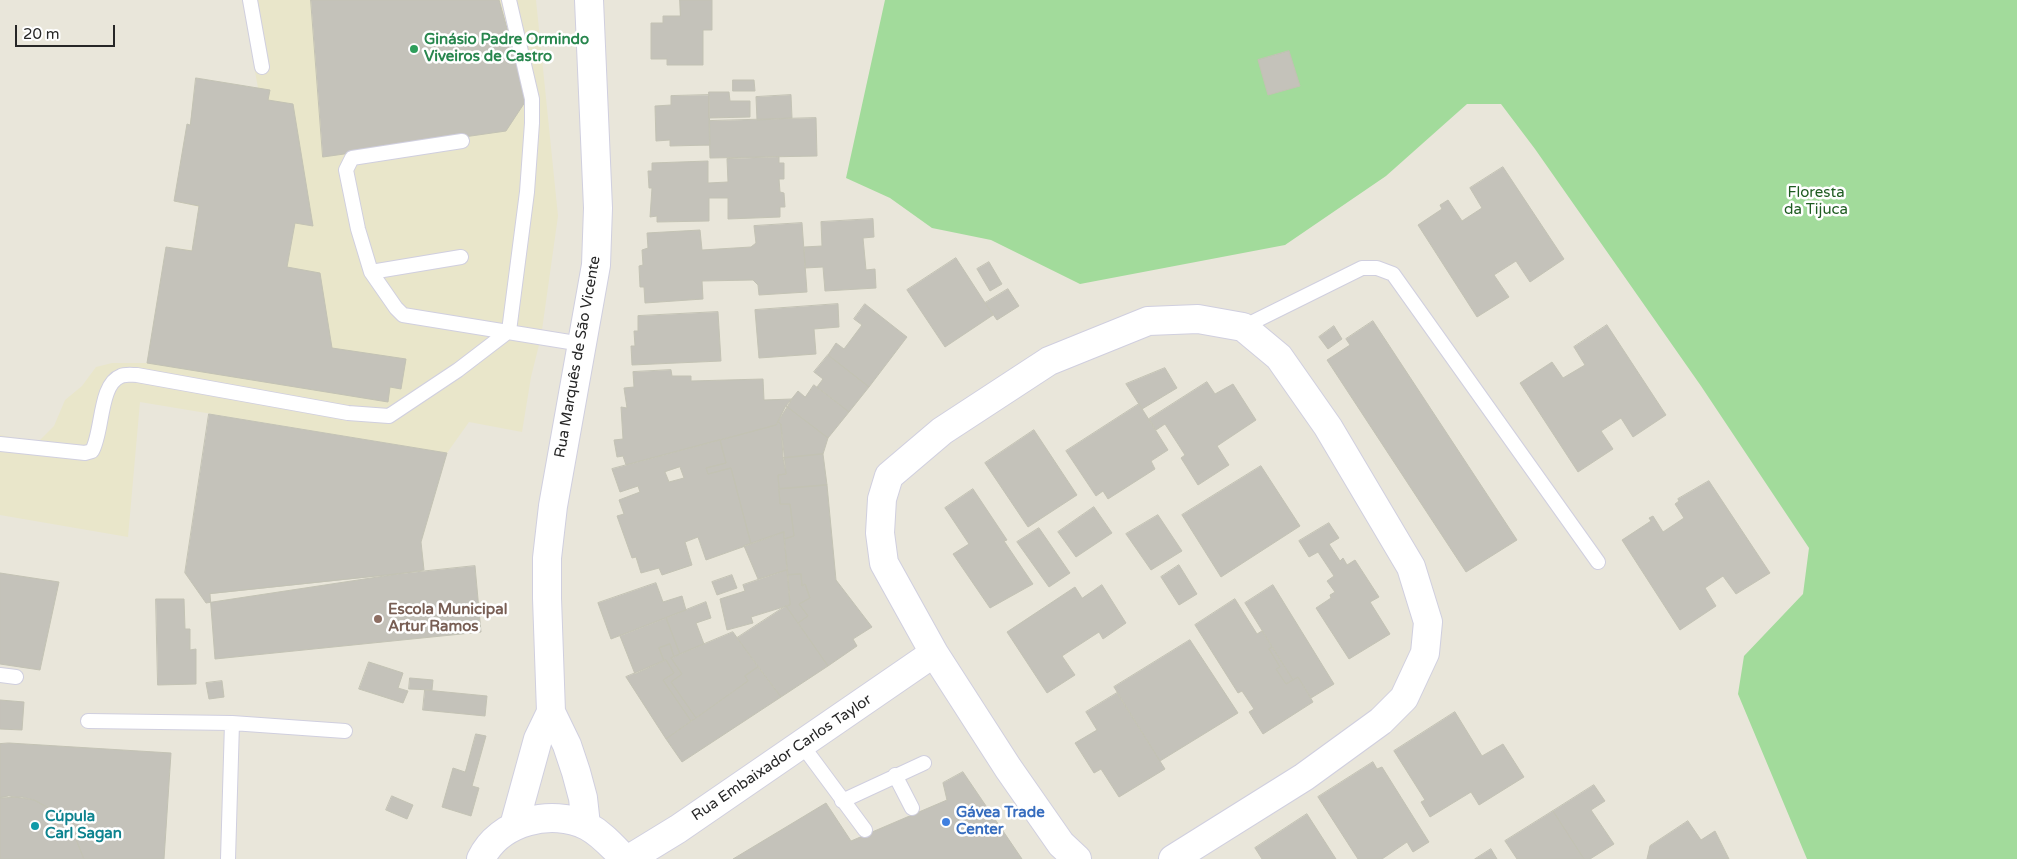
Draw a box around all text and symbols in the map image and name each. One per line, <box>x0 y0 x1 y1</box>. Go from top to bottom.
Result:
scale bar <box>18 15 118 47</box>
text: 20 m <box>23 25 60 43</box>
place label: Ginásio Padre Ormindo Viveiros de Castro <box>424 31 589 66</box>
marker: Ginásio Padre Ormindo Viveiros de Castro <box>408 43 420 55</box>
park label: Floresta da Tijuca <box>1784 184 1848 219</box>
street label: Rua Marquês de São Vicente <box>551 255 605 459</box>
place label: Escola Municipal Artur Ramos <box>388 601 507 636</box>
marker: Escola Municipal Artur Ramos <box>372 613 384 625</box>
street label: Rua Embaixador Carlos Taylor <box>689 691 875 825</box>
place label: Gávea Trade Center <box>956 804 1045 839</box>
place label: Cúpula Carl Sagan <box>45 808 122 843</box>
marker: Gávea Trade Center <box>940 816 952 828</box>
marker: Cúpula Carl Sagan <box>29 820 41 832</box>

